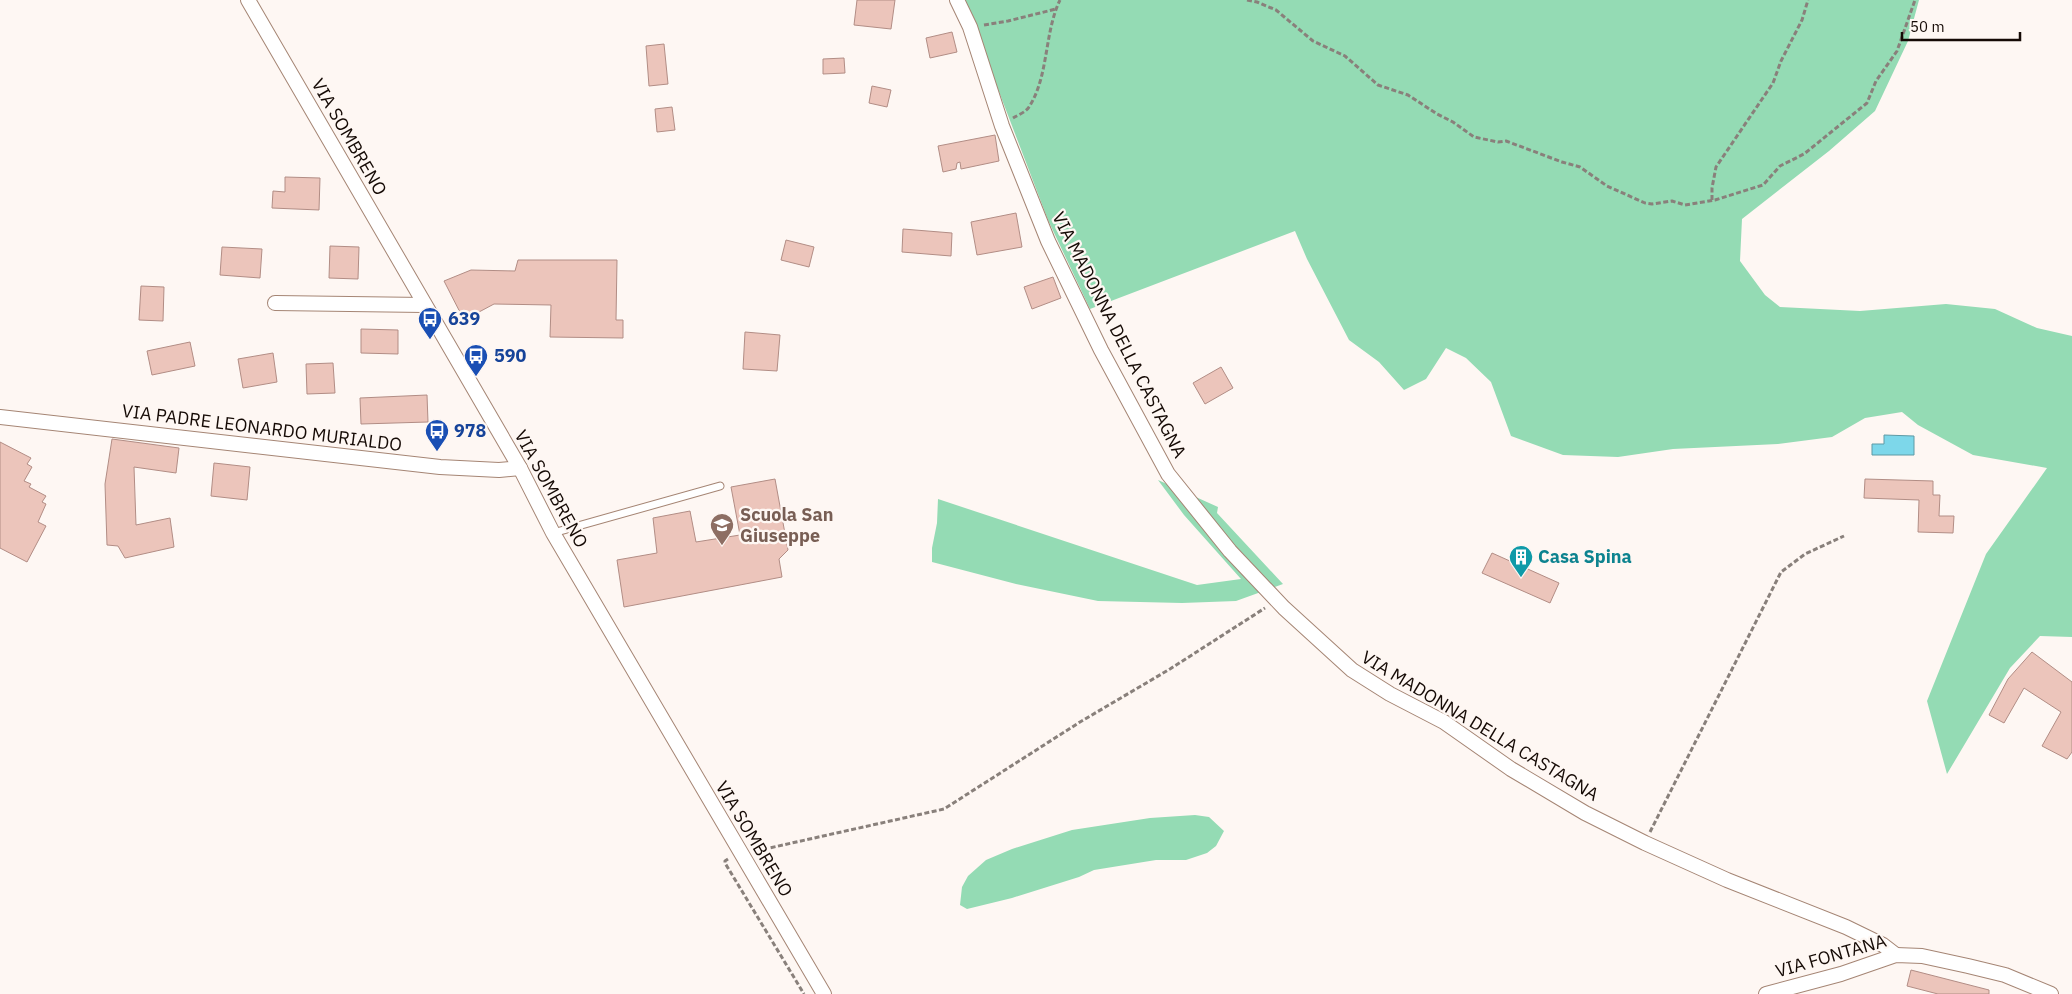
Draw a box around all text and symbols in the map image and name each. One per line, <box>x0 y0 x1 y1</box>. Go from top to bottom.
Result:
scale bar <box>1902 10 2020 42</box>
text: 50 m <box>1910 17 1945 36</box>
street label: VIA SOMBRENO <box>307 74 392 199</box>
street label: VIA MADONNA DELLA CASTAGNA <box>1047 208 1192 462</box>
bus stop icon: 639 <box>417 306 443 340</box>
place label: 639 <box>448 307 481 330</box>
bus stop icon: 590 <box>463 343 489 377</box>
place label: 590 <box>494 344 527 367</box>
street label: VIA PADRE LEONARDO MURIALDO <box>121 399 403 456</box>
bus stop icon: 978 <box>424 418 450 452</box>
place label: 978 <box>454 419 487 442</box>
street label: VIA SOMBRENO <box>510 426 593 552</box>
place label: Scuola San Giuseppe <box>740 503 834 547</box>
school or university icon: Scuola San Giuseppe <box>709 512 735 546</box>
building icon: Casa Spina <box>1508 544 1534 578</box>
place label: Casa Spina <box>1538 545 1632 568</box>
street label: VIA MADONNA DELLA CASTAGNA <box>1357 645 1604 806</box>
street label: VIA SOMBRENO <box>711 777 798 901</box>
street label: VIA FONTANA <box>1773 929 1889 982</box>

